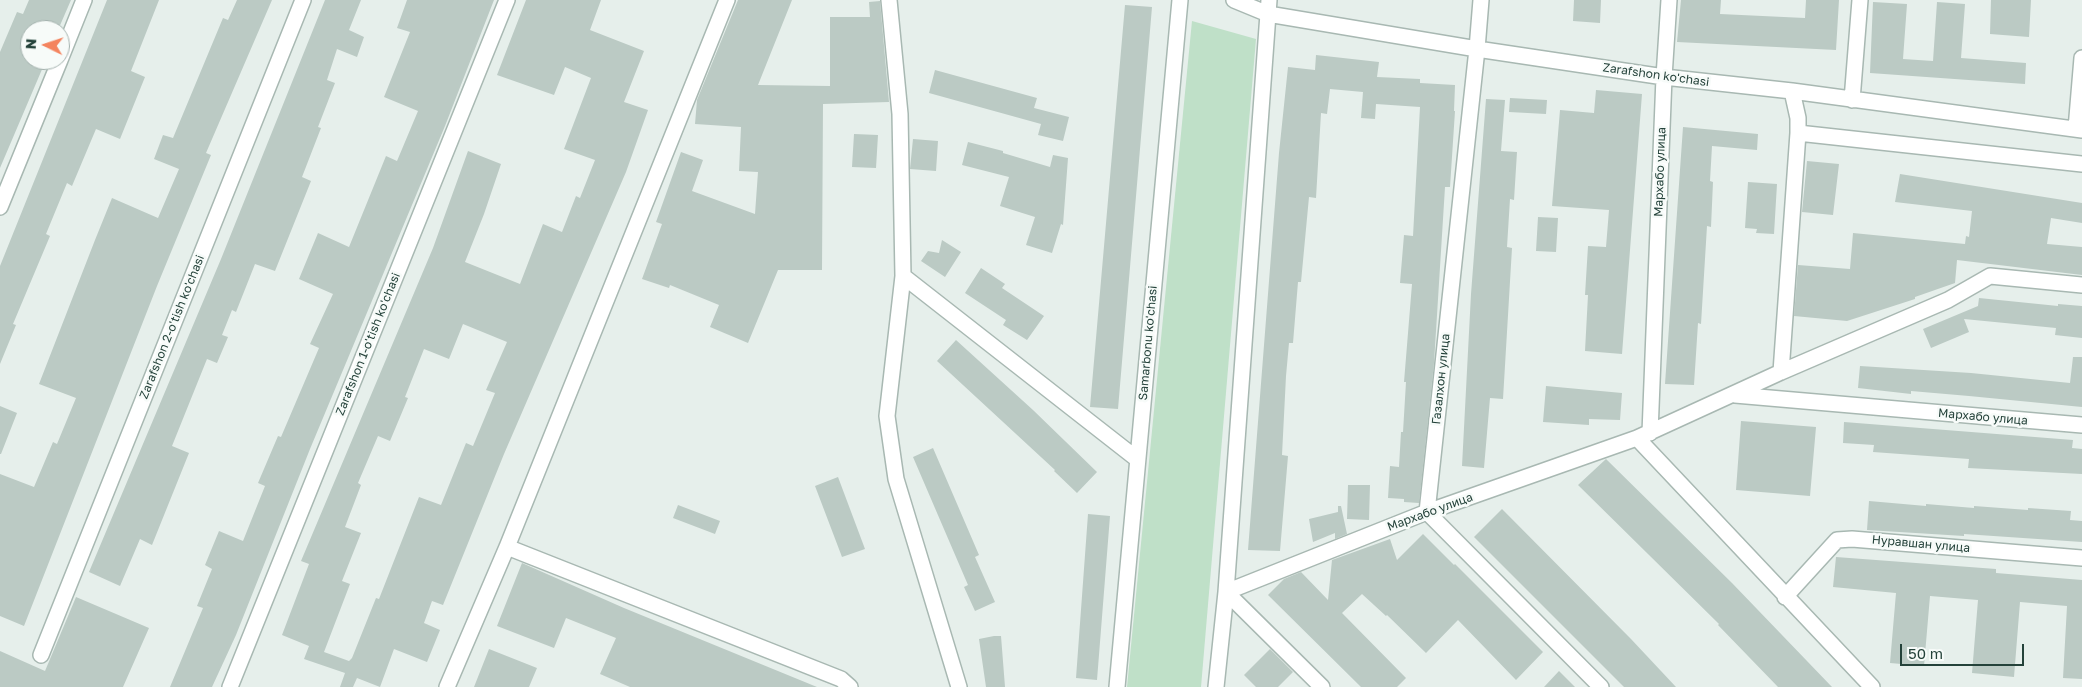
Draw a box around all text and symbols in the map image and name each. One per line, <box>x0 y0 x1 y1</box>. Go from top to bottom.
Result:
north arrow <box>20 20 70 70</box>
text: N <box>22 38 39 50</box>
street label: Zarafshon ko'chasi <box>1602 60 1710 90</box>
street label: Мархабо улица <box>1651 127 1669 217</box>
street label: Zarafshon 2-o'tish ko'chasi <box>137 253 207 401</box>
street label: Zarafshon 1-o'tish ko'chasi <box>333 271 403 417</box>
street label: Samarbonu ko'chasi <box>1136 285 1160 401</box>
street label: Газалхон улица <box>1429 333 1453 425</box>
street label: Мархабо улица <box>1938 406 2028 428</box>
street label: Мархабо улица <box>1385 490 1475 534</box>
street label: Нуравшан улица <box>1871 533 1971 555</box>
scale bar <box>1902 634 2026 666</box>
text: 50 m <box>1908 644 1943 662</box>

